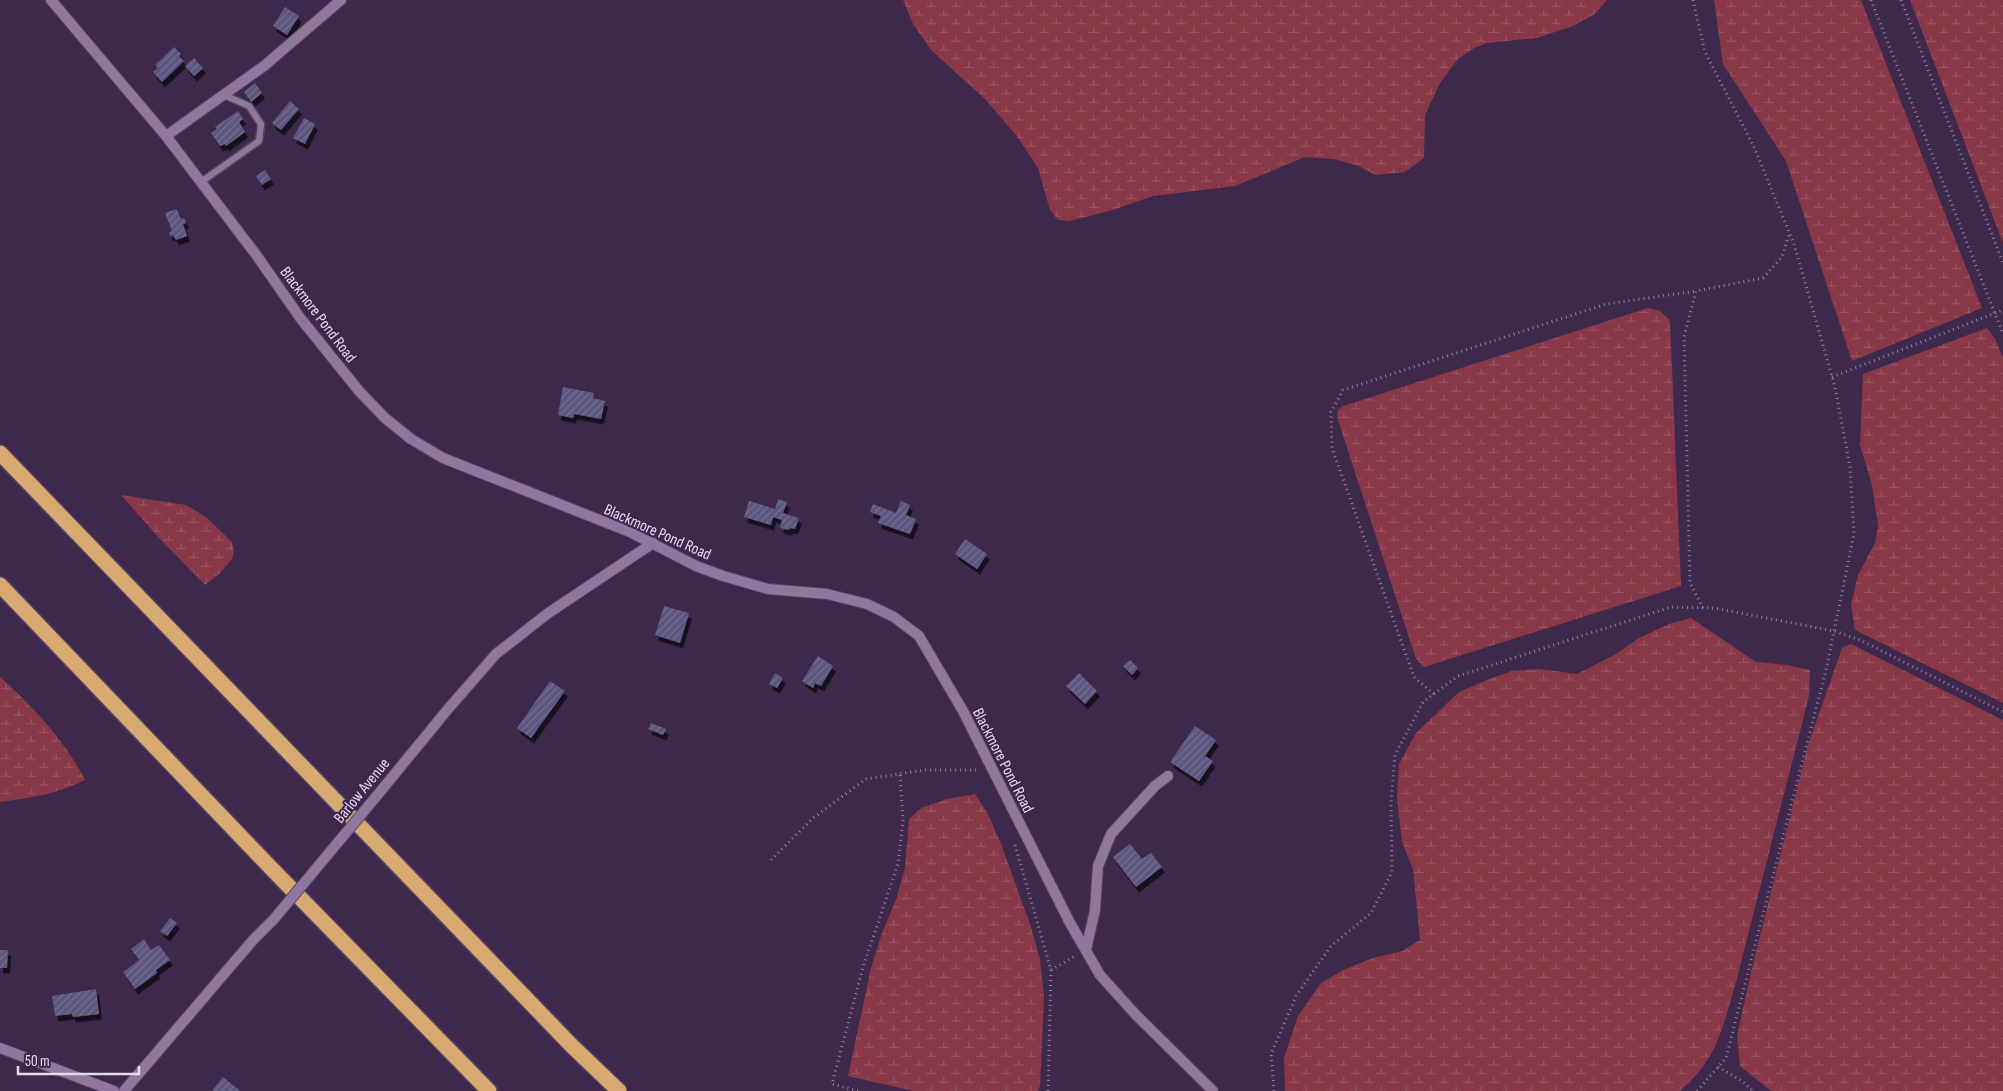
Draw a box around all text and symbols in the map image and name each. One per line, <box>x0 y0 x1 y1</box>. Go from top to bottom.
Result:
street label: Blackmore Pond Road <box>276 263 360 367</box>
street label: Blackmore Pond Road <box>601 500 714 564</box>
street label: Blackmore Pond Road <box>968 705 1037 816</box>
street label: Barlow Avenue <box>330 755 394 827</box>
scale bar <box>18 1044 139 1076</box>
text: 50 m <box>25 1052 50 1071</box>

